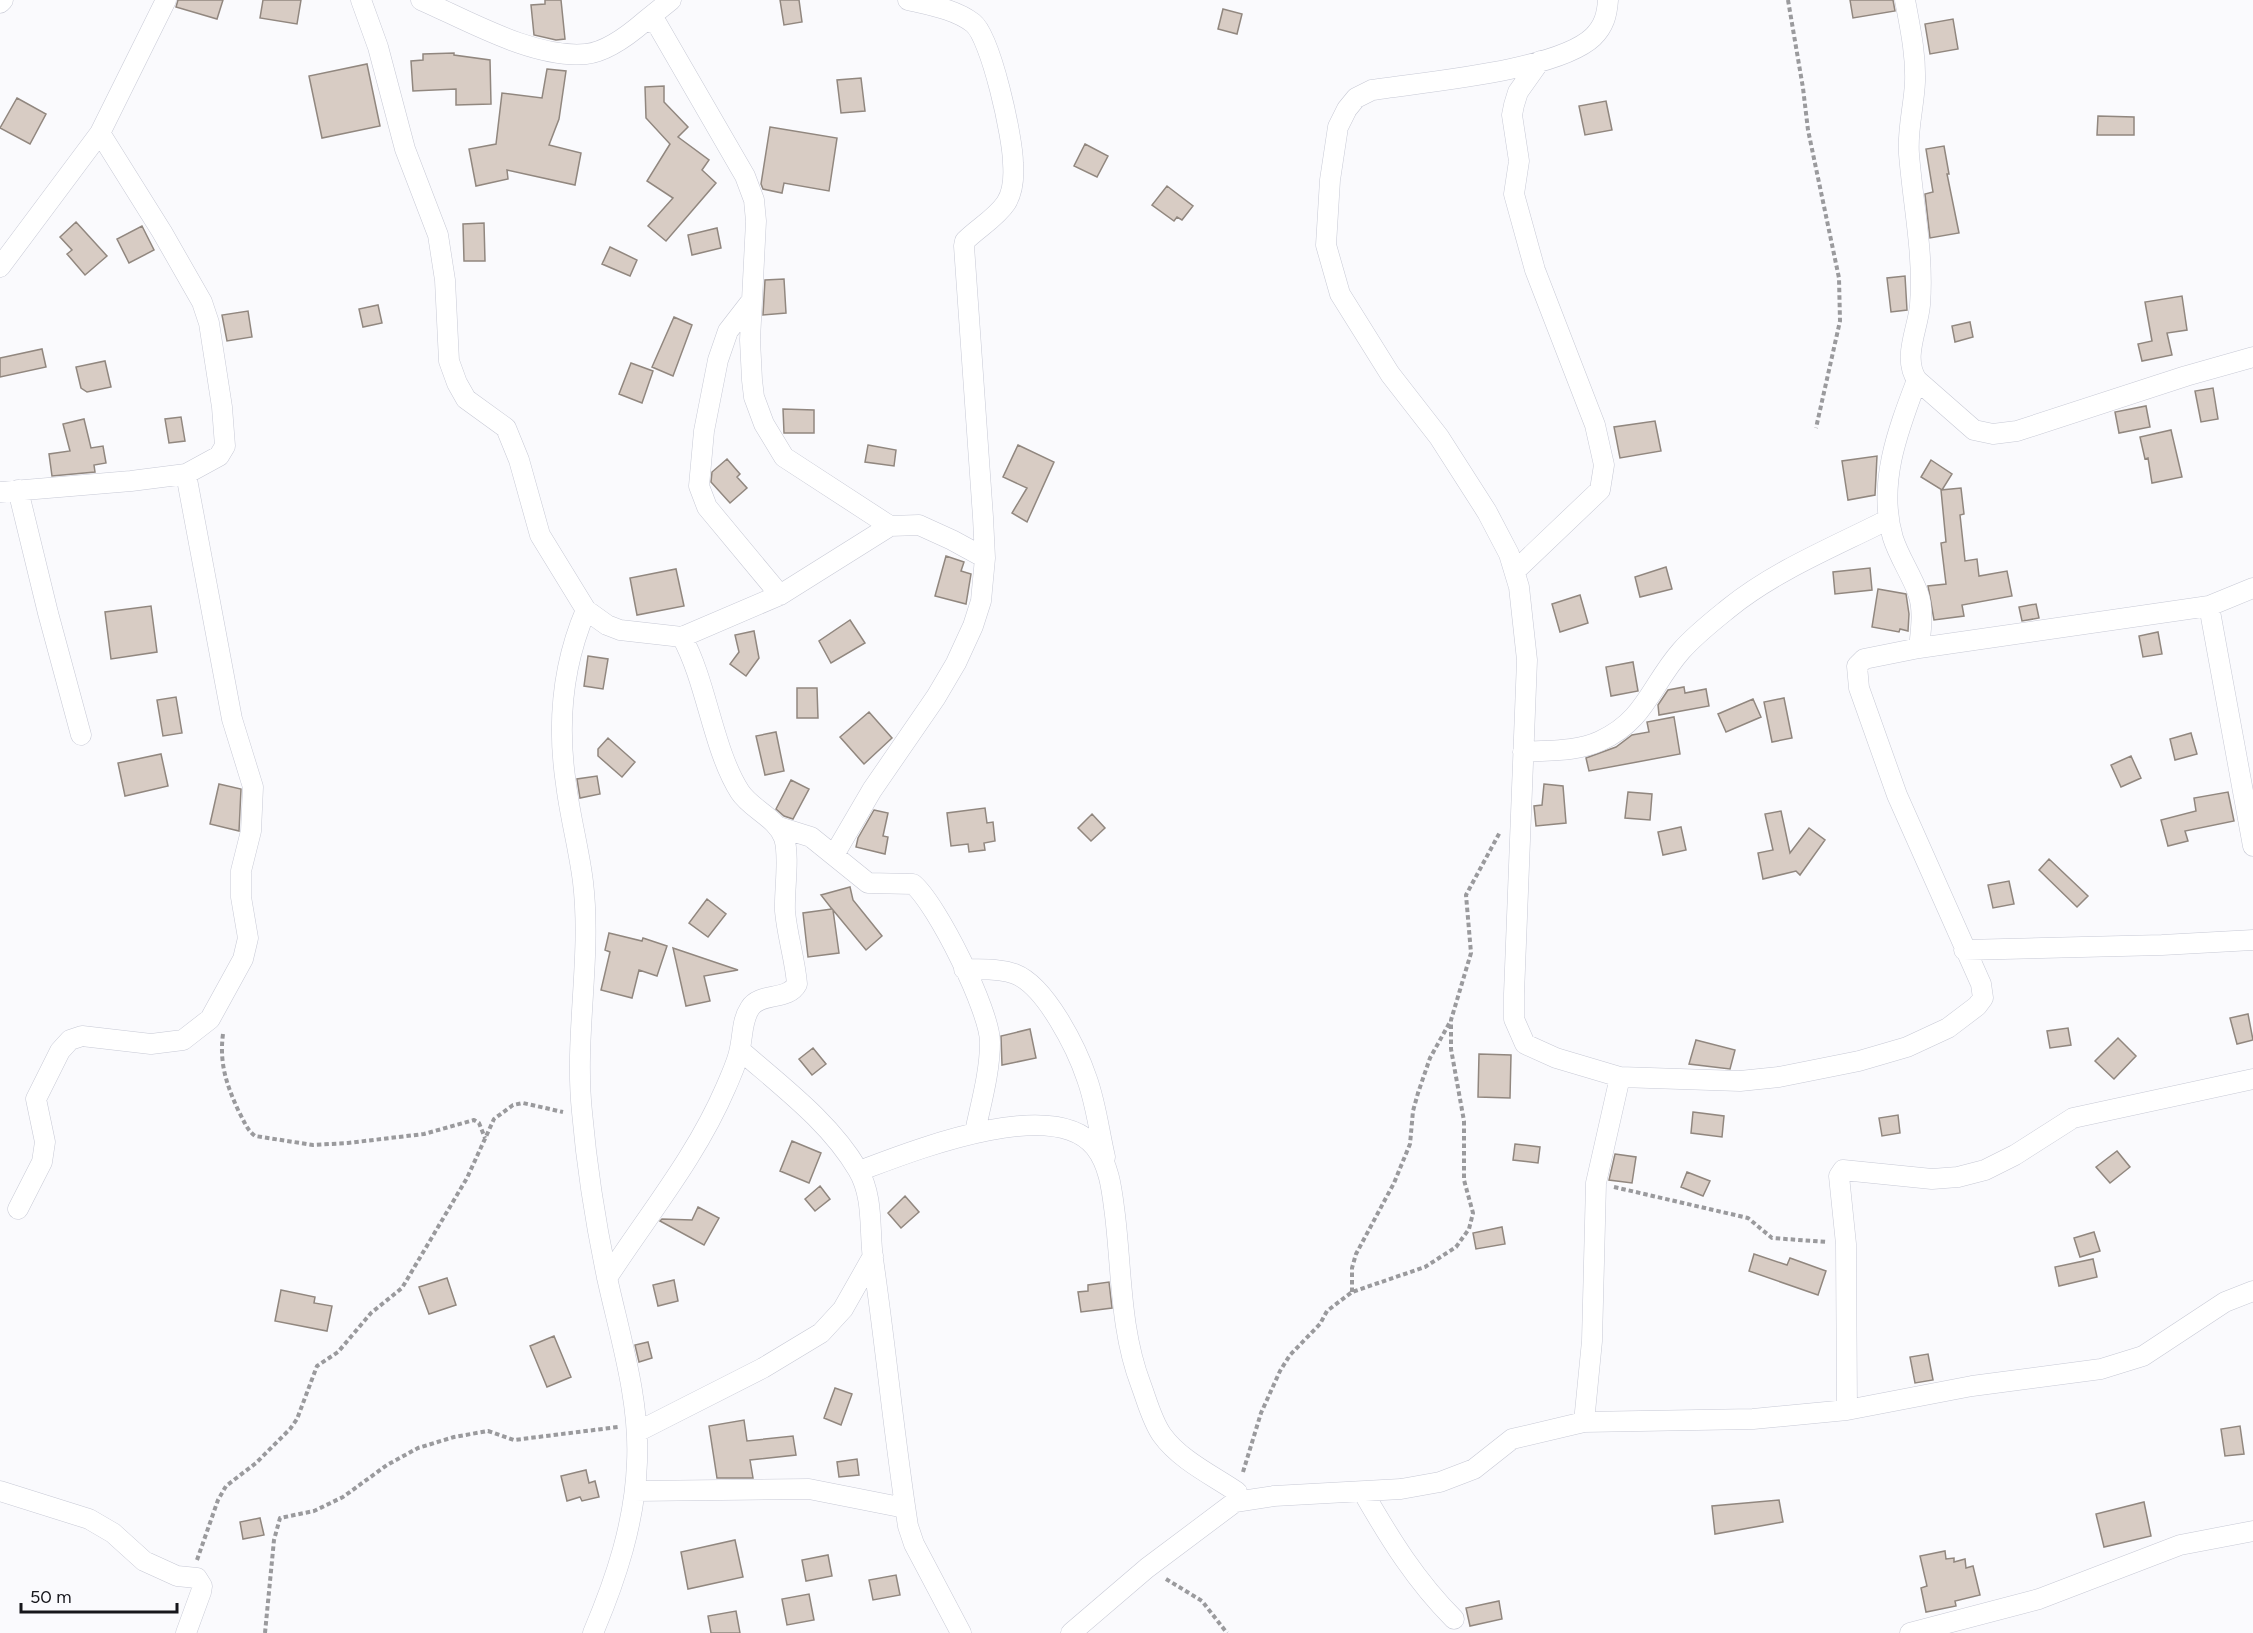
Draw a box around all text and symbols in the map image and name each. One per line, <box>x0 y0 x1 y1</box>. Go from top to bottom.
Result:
scale bar <box>21 1576 177 1614</box>
text: 50 m <box>30 1586 72 1608</box>

